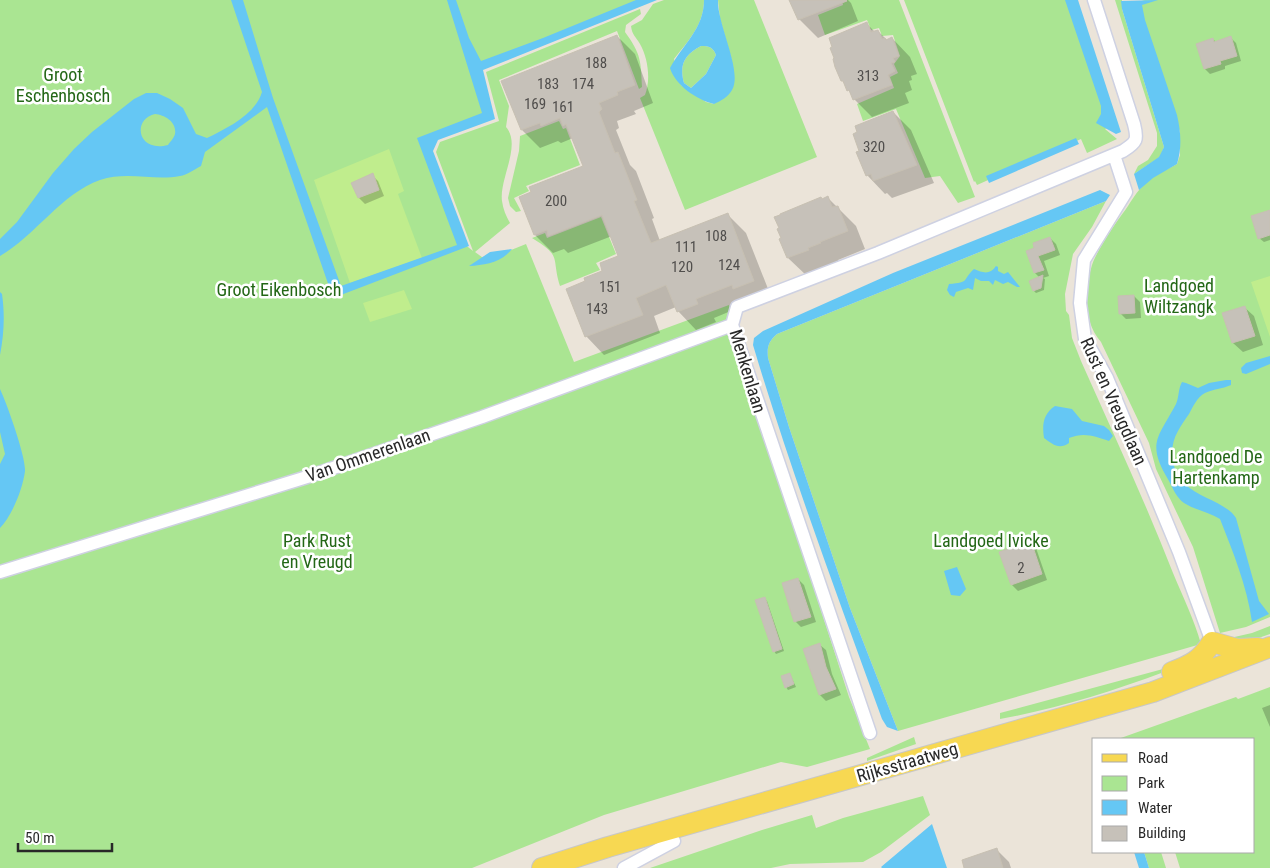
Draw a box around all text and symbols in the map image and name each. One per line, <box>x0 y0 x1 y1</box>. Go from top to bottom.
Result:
house number: 188 <box>585 54 607 72</box>
park label: Groot Eschenbosch <box>16 64 110 106</box>
house number: 313 <box>857 67 879 85</box>
house number: 183 <box>537 75 559 93</box>
house number: 174 <box>572 75 594 93</box>
house number: 169 <box>524 95 546 113</box>
house number: 161 <box>552 98 574 116</box>
house number: 320 <box>863 138 885 156</box>
house number: 200 <box>545 192 567 210</box>
house number: 108 <box>705 227 727 245</box>
house number: 111 <box>675 238 697 256</box>
house number: 124 <box>718 256 740 274</box>
house number: 120 <box>671 258 693 276</box>
park label: Landgoed Wiltzangk <box>1144 275 1214 317</box>
house number: 151 <box>599 278 621 296</box>
park label: Groot Eikenbosch <box>217 279 341 300</box>
house number: 143 <box>586 300 608 318</box>
street label: Menkenlaan <box>725 327 771 415</box>
street label: Rust en Vreugdlaan <box>1076 334 1152 468</box>
street label: Van Ommerenlaan <box>303 424 433 486</box>
park label: Landgoed De Hartenkamp <box>1170 446 1262 488</box>
park label: Park Rust en Vreugd <box>281 530 353 572</box>
park label: Landgoed Ivicke <box>933 530 1049 551</box>
house number: 2 <box>1017 559 1025 577</box>
street label: Rijksstraatweg <box>854 738 960 786</box>
legend <box>1092 738 1255 853</box>
text: Road <box>1138 749 1168 767</box>
text: Park <box>1138 774 1165 792</box>
text: Water <box>1138 799 1173 817</box>
scale bar <box>18 820 111 852</box>
text: Building <box>1138 824 1186 842</box>
text: 50 m <box>25 829 55 847</box>

